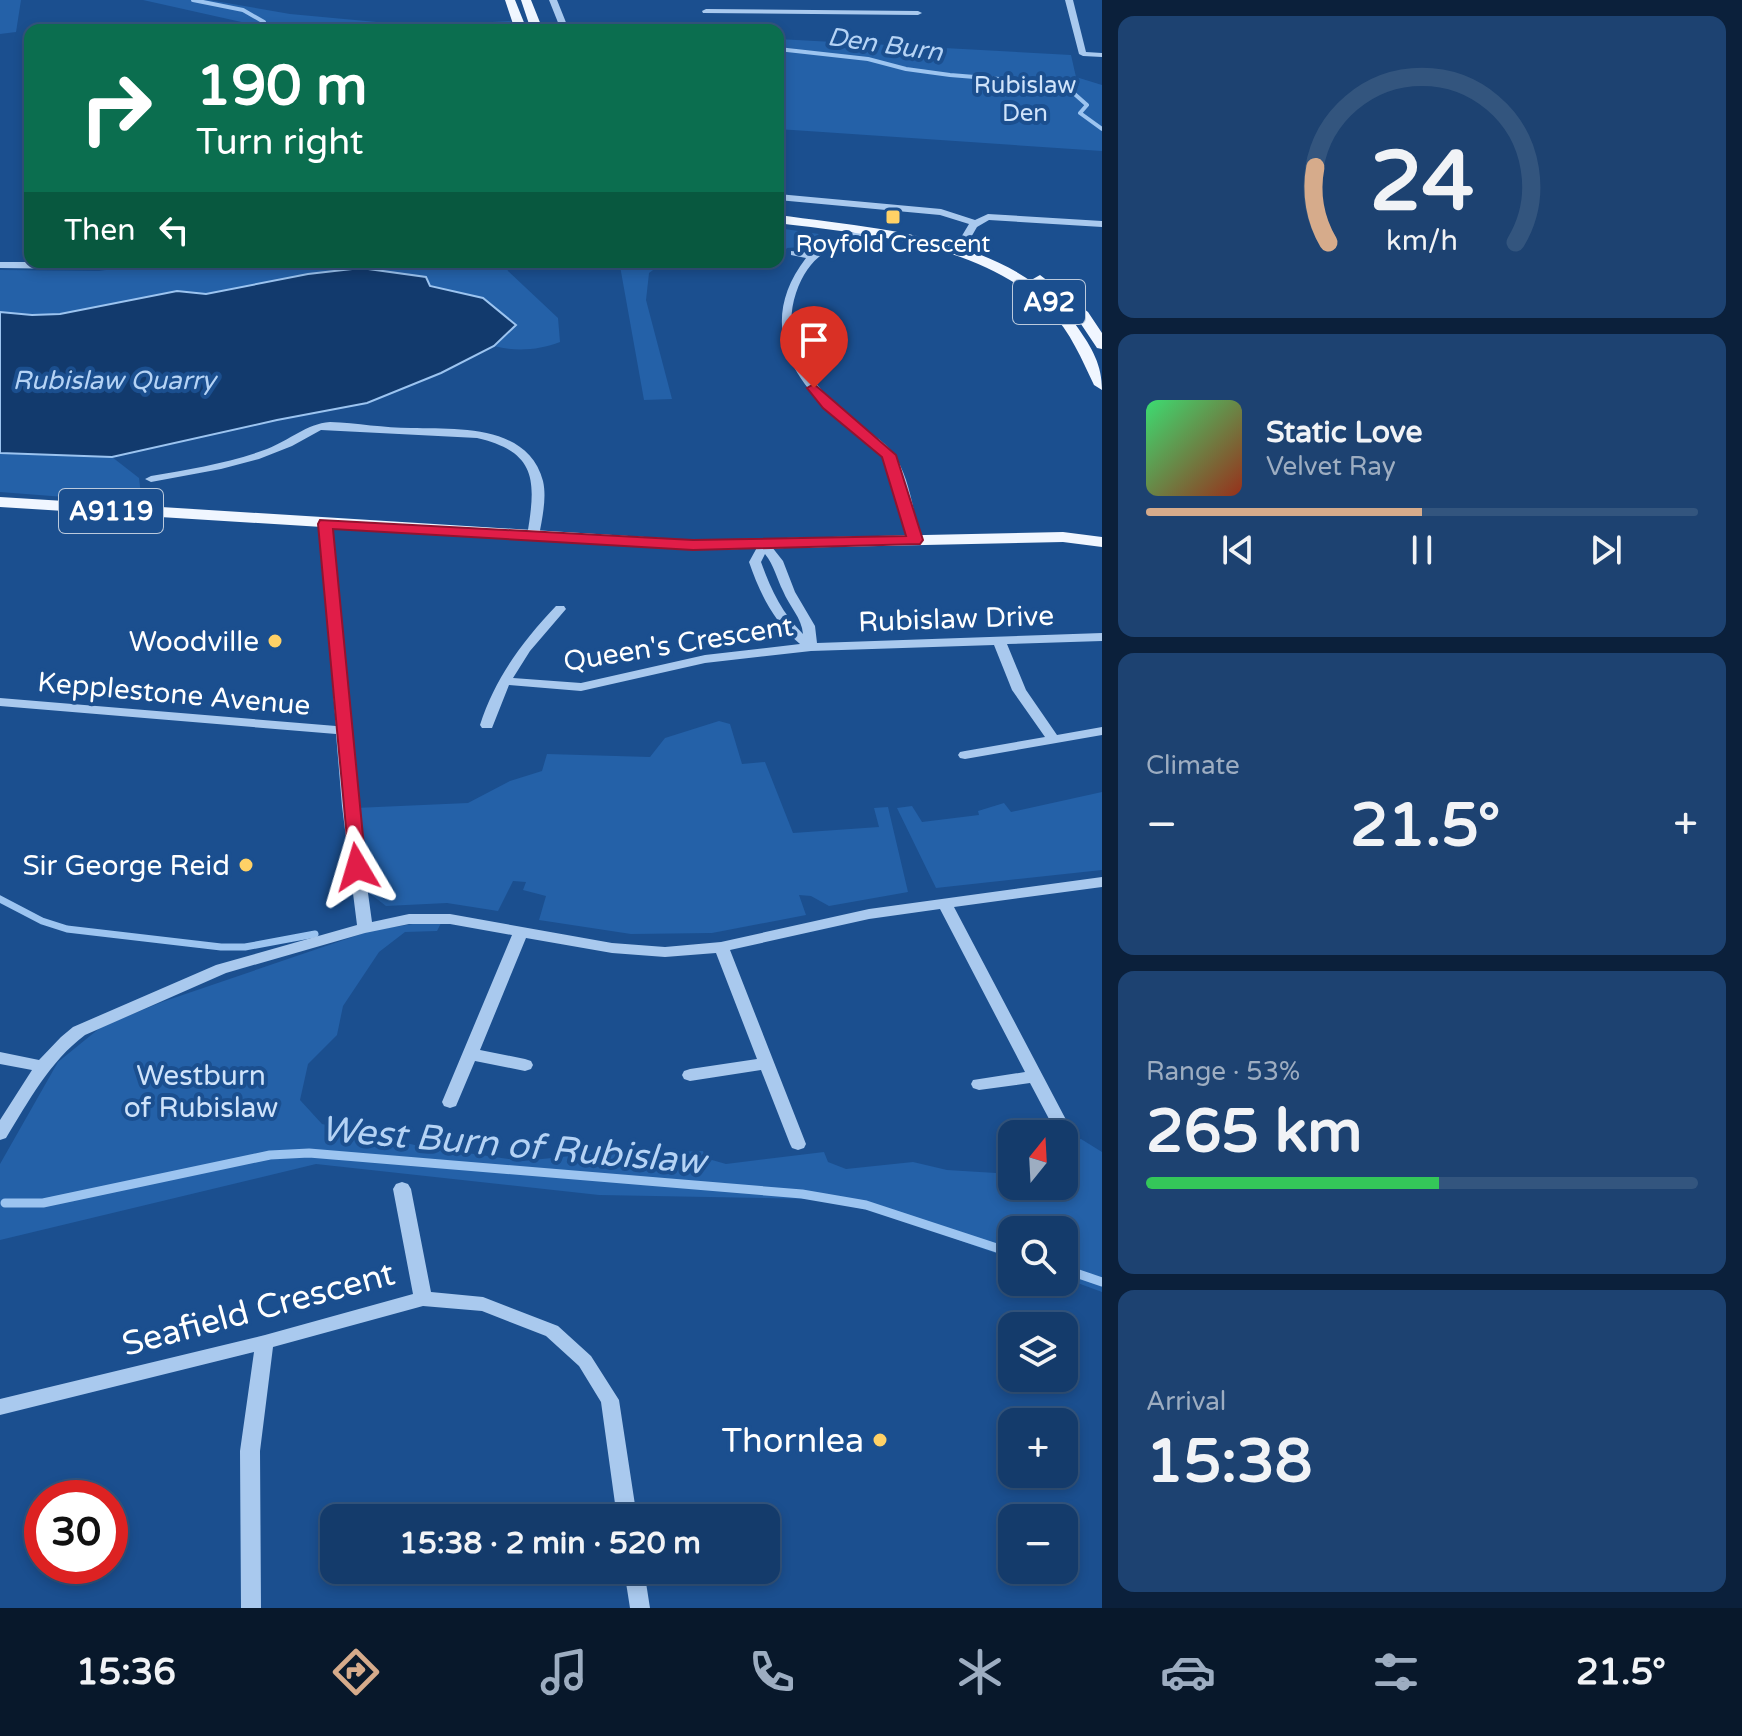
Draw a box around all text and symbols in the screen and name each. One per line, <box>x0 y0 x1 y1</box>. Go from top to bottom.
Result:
water label: Den Burn <box>825 21 946 68</box>
text: 190 m <box>196 53 367 120</box>
icon: right <box>64 56 168 160</box>
park label: Rubislaw Den <box>974 71 1076 128</box>
text: Turn right <box>196 121 363 164</box>
text: 24 <box>1370 133 1474 233</box>
icon: left <box>152 208 196 252</box>
marker: Royfold Crescent <box>884 208 902 226</box>
text: Then <box>64 212 136 249</box>
text: km/h <box>1386 224 1458 258</box>
place label: Royfold Crescent <box>795 230 991 259</box>
road number: A92 <box>1013 280 1085 324</box>
pin <box>780 306 848 388</box>
icon: arrive <box>792 318 836 362</box>
water label: Rubislaw Quarry <box>12 365 219 396</box>
text: Static Love <box>1266 414 1422 451</box>
text: Velvet Ray <box>1266 451 1396 482</box>
road number: A9119 <box>59 489 163 533</box>
icon: previous <box>1216 528 1260 572</box>
icon: pause <box>1400 528 1444 572</box>
icon: next <box>1584 528 1628 572</box>
street label: Rubislaw Drive <box>858 599 1055 639</box>
street label: Queen's Crescent <box>561 609 796 679</box>
place label: Woodville <box>129 625 259 659</box>
marker: Woodville <box>266 632 284 650</box>
street label: Kepplestone Avenue <box>36 665 312 723</box>
text: Climate <box>1146 750 1240 781</box>
text: 21.5° <box>1350 790 1500 862</box>
text: − <box>1146 799 1177 852</box>
text: + <box>1673 799 1698 852</box>
position arrow <box>315 825 399 909</box>
place label: Sir George Reid <box>22 849 230 883</box>
marker: Sir George Reid <box>237 856 255 874</box>
text: Range · 53% <box>1146 1056 1300 1087</box>
park label: Westburn of Rubislaw <box>124 1059 278 1125</box>
text: 265 km <box>1146 1096 1362 1168</box>
water label: West Burn of Rubislaw <box>319 1107 710 1184</box>
north arrow <box>998 1120 1078 1200</box>
map controls <box>998 1120 1078 1584</box>
button: search <box>998 1216 1078 1296</box>
street label: Seafield Crescent <box>118 1253 399 1366</box>
button: layers <box>998 1312 1078 1392</box>
text: Arrival <box>1146 1386 1226 1417</box>
button: + <box>998 1408 1078 1488</box>
place label: Thornlea <box>722 1421 864 1462</box>
text: 15:38 <box>1146 1426 1312 1498</box>
marker: Thornlea <box>871 1431 889 1449</box>
speed limit sign: 30 <box>24 1480 128 1584</box>
button: − <box>998 1504 1078 1584</box>
text: 15:38 · 2 min · 520 m <box>399 1525 701 1562</box>
icon: directions <box>328 1644 384 1700</box>
icon: music <box>536 1644 592 1700</box>
icon: phone <box>744 1644 800 1700</box>
icon: climate <box>952 1644 1008 1700</box>
icon: car <box>1160 1644 1216 1700</box>
icon: filters <box>1368 1644 1424 1700</box>
text: 15:36 <box>76 1651 176 1694</box>
text: 21.5° <box>1576 1651 1666 1694</box>

